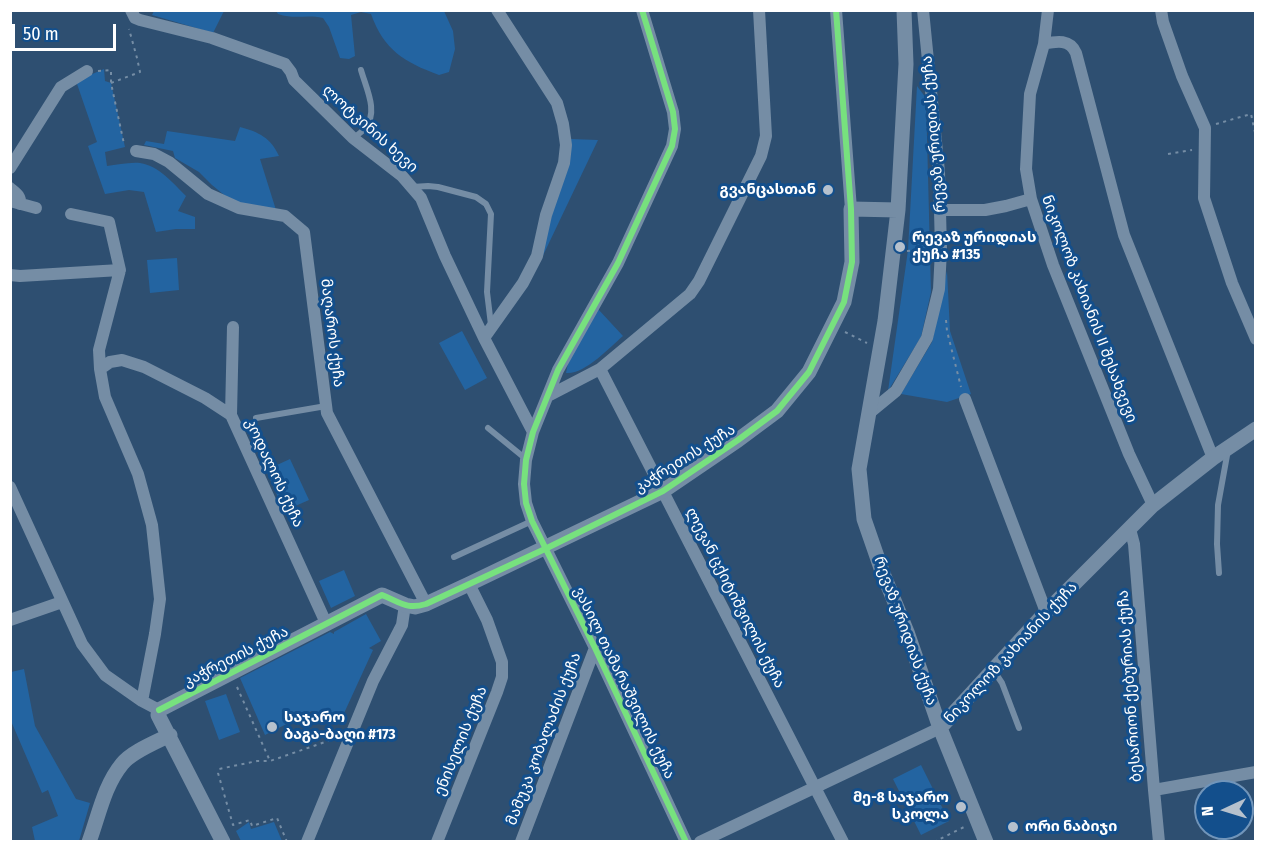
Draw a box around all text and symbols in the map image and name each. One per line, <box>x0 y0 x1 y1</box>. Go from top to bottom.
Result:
scale bar <box>15 12 118 50</box>
text: 50 m <box>23 23 59 45</box>
street label: რევაზ ურიდიას ქუჩა <box>918 55 950 213</box>
street label: ლოტკინის ხევი <box>319 81 421 177</box>
place label: გვანცასთან <box>719 181 816 199</box>
marker: გვანცასთან <box>821 183 835 197</box>
street label: ნიკოლოზ კახიანის II შესახვევი <box>1037 193 1141 425</box>
place label: რევაზ ურიდიას ქუჩა #135 <box>912 229 1036 264</box>
marker: რევაზ ურიდიას ქუჩა #135 <box>893 240 907 254</box>
street label: მაღაროს ქუჩა <box>316 278 348 388</box>
street label: კოდალოს ქუჩა <box>241 416 307 530</box>
street label: კაჭრეთის ქუჩა <box>631 421 739 497</box>
street label: ლევან ცქიტიშვილის ქუჩა <box>682 505 788 691</box>
street label: რევაზ ურიდიას ქუჩა <box>870 554 940 708</box>
street label: ნიკოლოზ კახიანის ქუჩა <box>941 578 1081 728</box>
street label: ვასილ თამარაშვილის ქუჩა <box>569 584 679 782</box>
street label: ბესარიონ ქებურიას ქუჩა <box>1114 589 1146 783</box>
street label: კაჭრეთის ქუჩა <box>181 623 291 691</box>
street label: მამუკა კობალაძის ქუჩა <box>503 650 585 828</box>
street label: ენისელის ქუჩა <box>431 684 491 798</box>
place label: საჯარო ბაგა-ბაღი #173 <box>284 709 396 744</box>
marker: საჯარო ბაგა-ბაღი #173 <box>265 720 279 734</box>
north arrow <box>1194 780 1254 840</box>
place label: მე-8 საჯარო სკოლა <box>853 789 949 824</box>
marker: მე-8 საჯარო სკოლა <box>954 800 968 814</box>
text: N <box>1198 806 1217 817</box>
place label: ორი ნაბიჯი <box>1025 818 1117 836</box>
marker: ორი ნაბიჯი <box>1006 820 1020 834</box>

